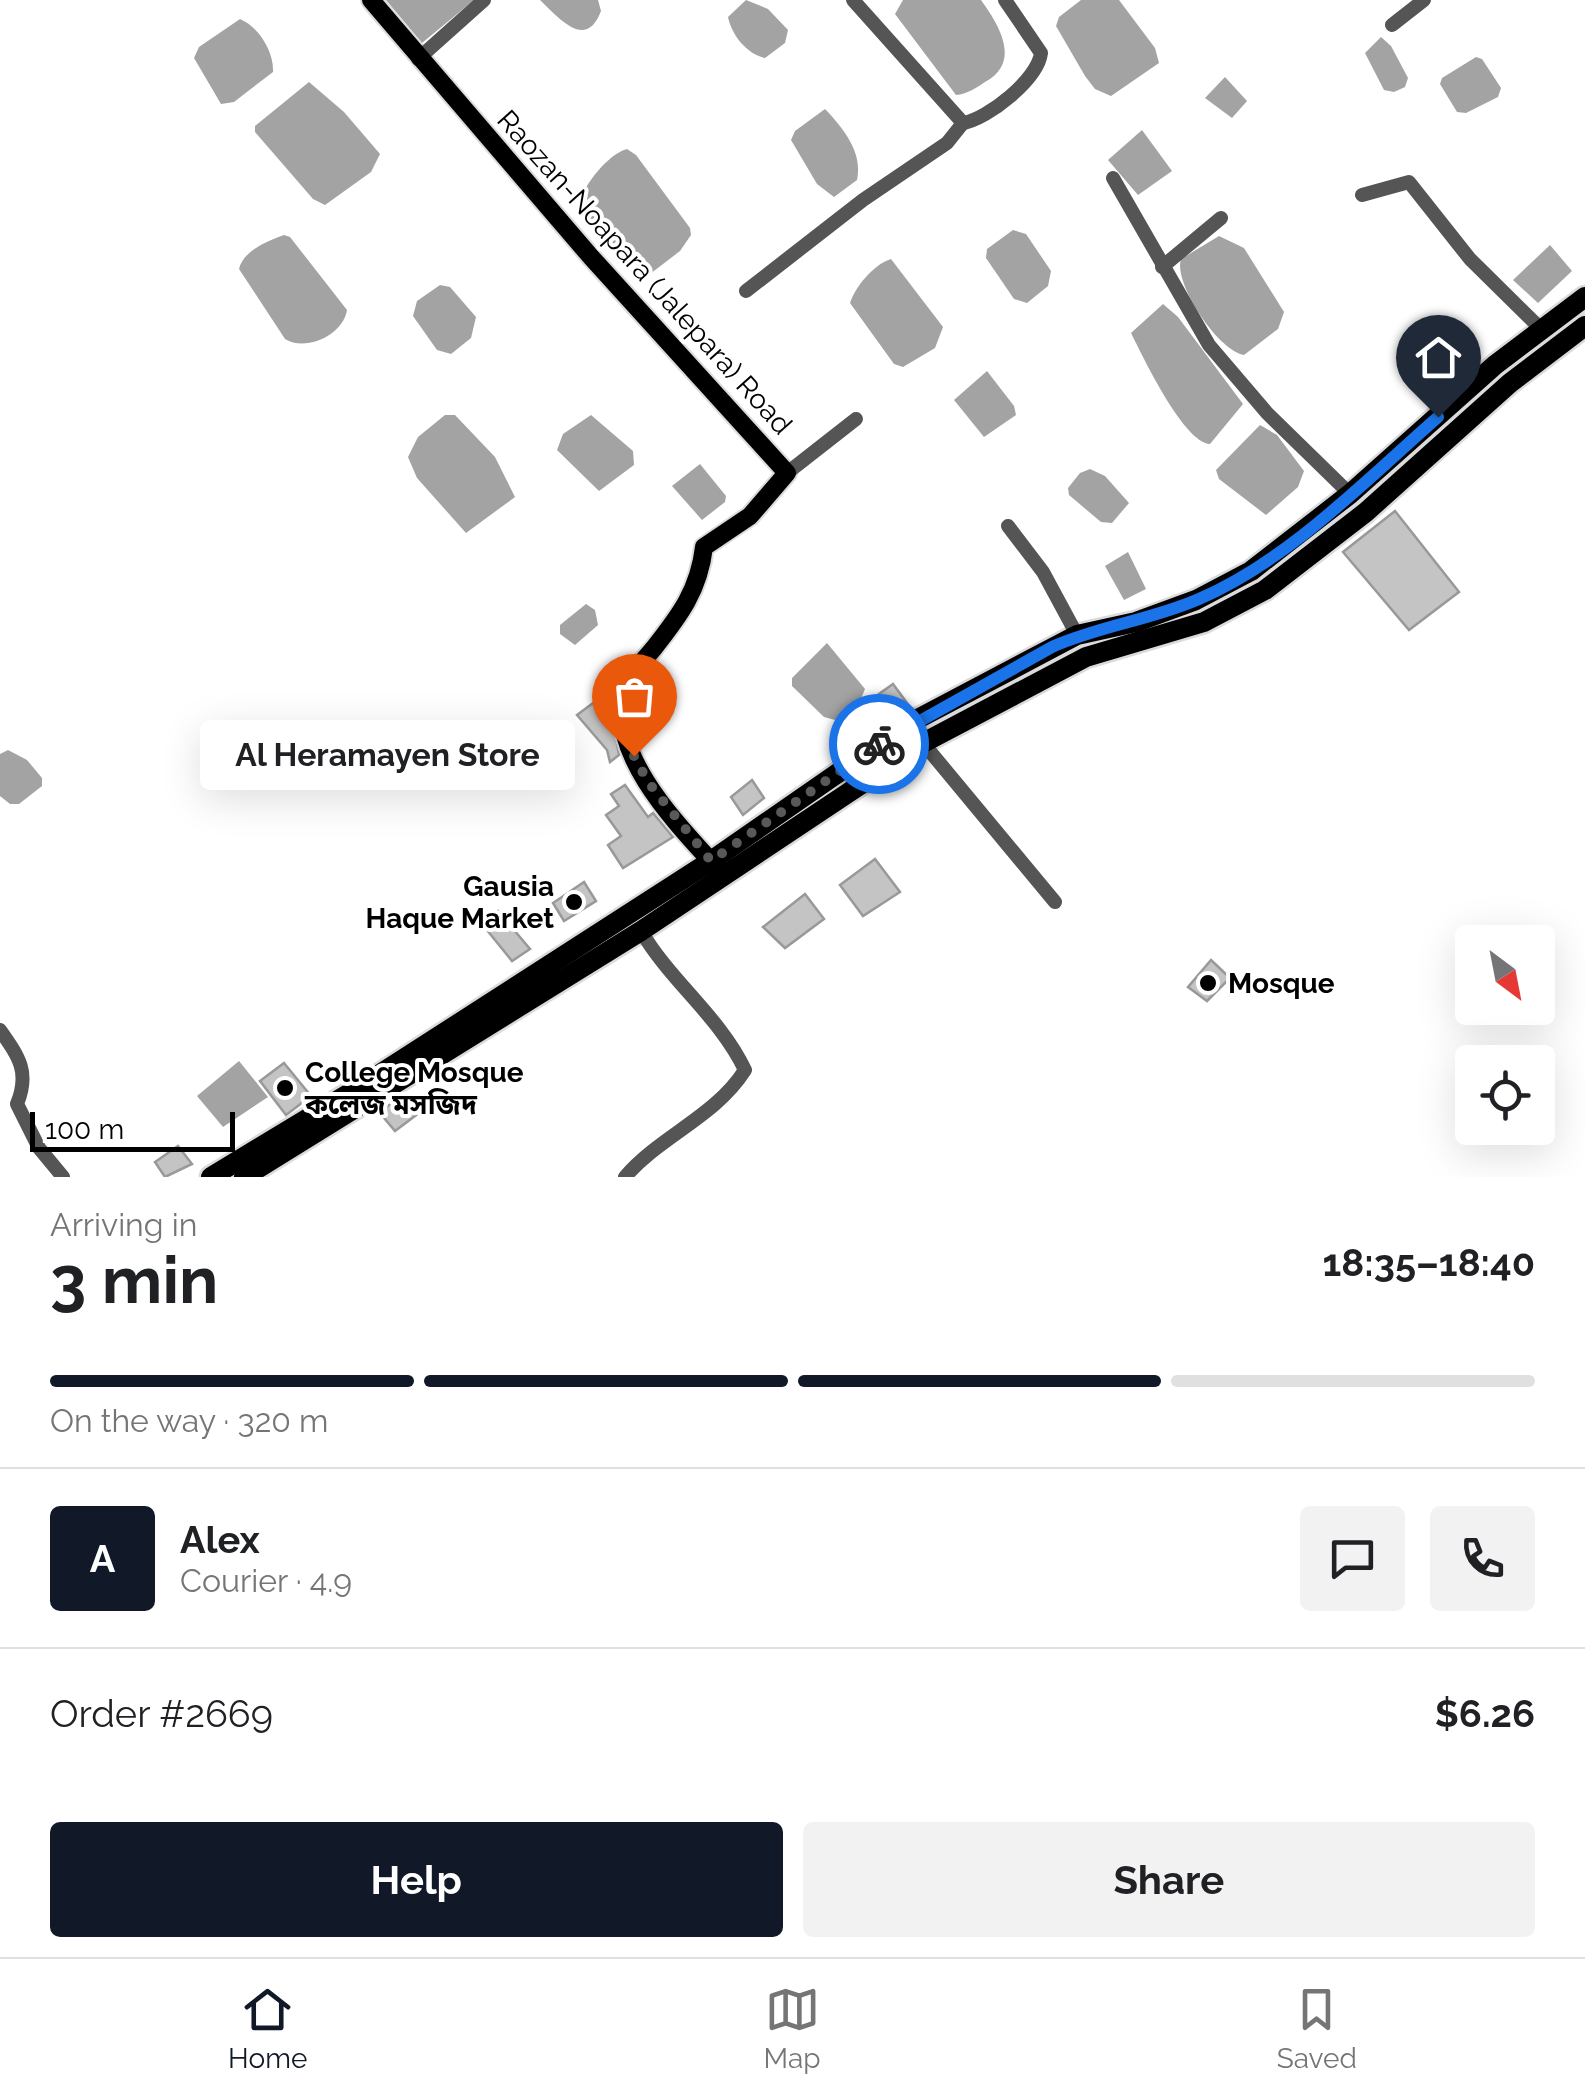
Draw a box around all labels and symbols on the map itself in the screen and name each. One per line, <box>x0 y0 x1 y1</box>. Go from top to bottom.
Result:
street label: Raozan-Noapara (Jalepara) Road <box>490 104 799 441</box>
pin <box>1396 315 1481 418</box>
pin <box>592 654 677 757</box>
courier <box>829 694 929 794</box>
callout: Al Heramayen Store <box>199 721 574 791</box>
place label: Gausia Haque Market <box>365 870 554 935</box>
marker: Gausia Haque Market <box>563 891 585 913</box>
north arrow <box>1455 925 1555 1025</box>
place label: Mosque <box>1228 967 1335 1000</box>
marker: Mosque <box>1197 972 1219 994</box>
place label: College Mosque কলেজ মসজিদ <box>304 1056 524 1121</box>
marker: College Mosque কলেজ মসজিদ <box>274 1077 296 1099</box>
scale bar <box>30 1107 235 1152</box>

